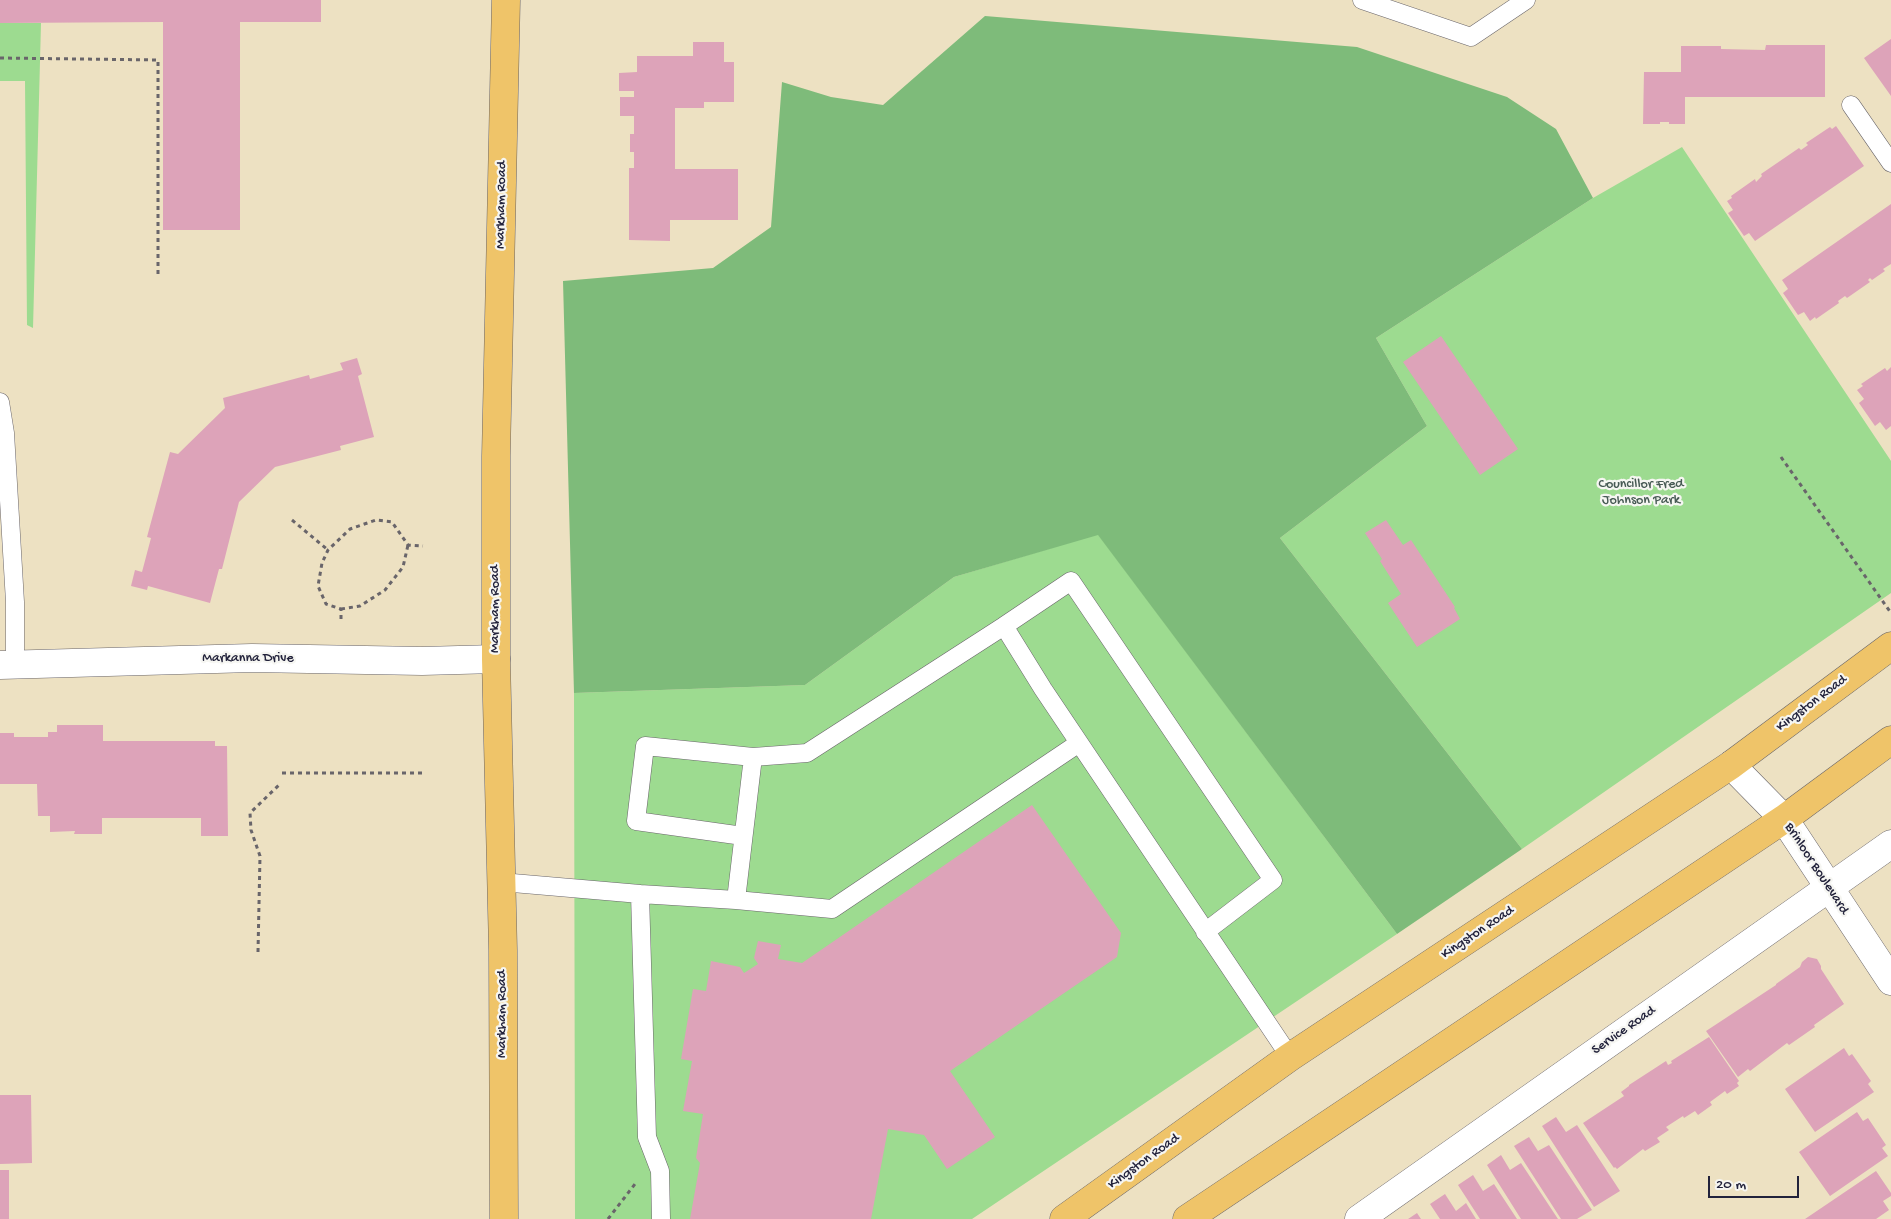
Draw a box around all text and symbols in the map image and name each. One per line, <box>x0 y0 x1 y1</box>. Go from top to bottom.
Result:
street label: Markham Road <box>493 161 511 249</box>
park label: Councillor Fred Johnson Park <box>1598 477 1684 510</box>
street label: Markham Road <box>488 565 504 653</box>
street label: Markanna Drive <box>202 651 294 667</box>
street label: Kingston Road <box>1773 672 1851 736</box>
street label: Brinloor Boulevard <box>1780 820 1852 918</box>
street label: Kingston Road <box>1438 903 1518 963</box>
street label: Markham Road <box>495 970 511 1058</box>
street label: Service Road <box>1589 1003 1659 1059</box>
street label: Kingston Road <box>1105 1131 1183 1193</box>
scale bar <box>1711 1166 1802 1198</box>
text: 20 m <box>1716 1176 1746 1194</box>

